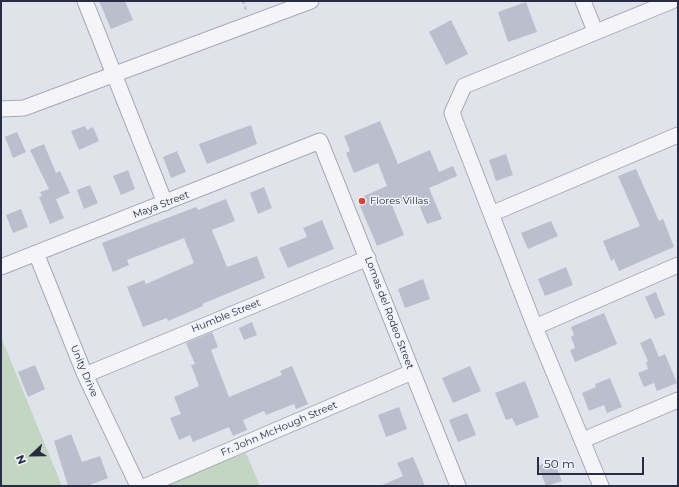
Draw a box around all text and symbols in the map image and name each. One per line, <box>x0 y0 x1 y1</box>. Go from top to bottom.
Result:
street label: Maya Street <box>131 189 191 221</box>
place label: Flores Villas <box>370 195 428 207</box>
marker: Flores Villas <box>357 196 367 206</box>
street label: Lomas del Rodeo Street <box>362 255 416 371</box>
street label: Humble Street <box>190 297 262 335</box>
street label: Unity Drive <box>68 343 100 399</box>
street label: Fr. John McHough Street <box>219 399 339 459</box>
north arrow <box>12 435 52 475</box>
scale bar <box>539 449 646 475</box>
text: N <box>13 453 29 466</box>
text: 50 m <box>544 456 575 471</box>

